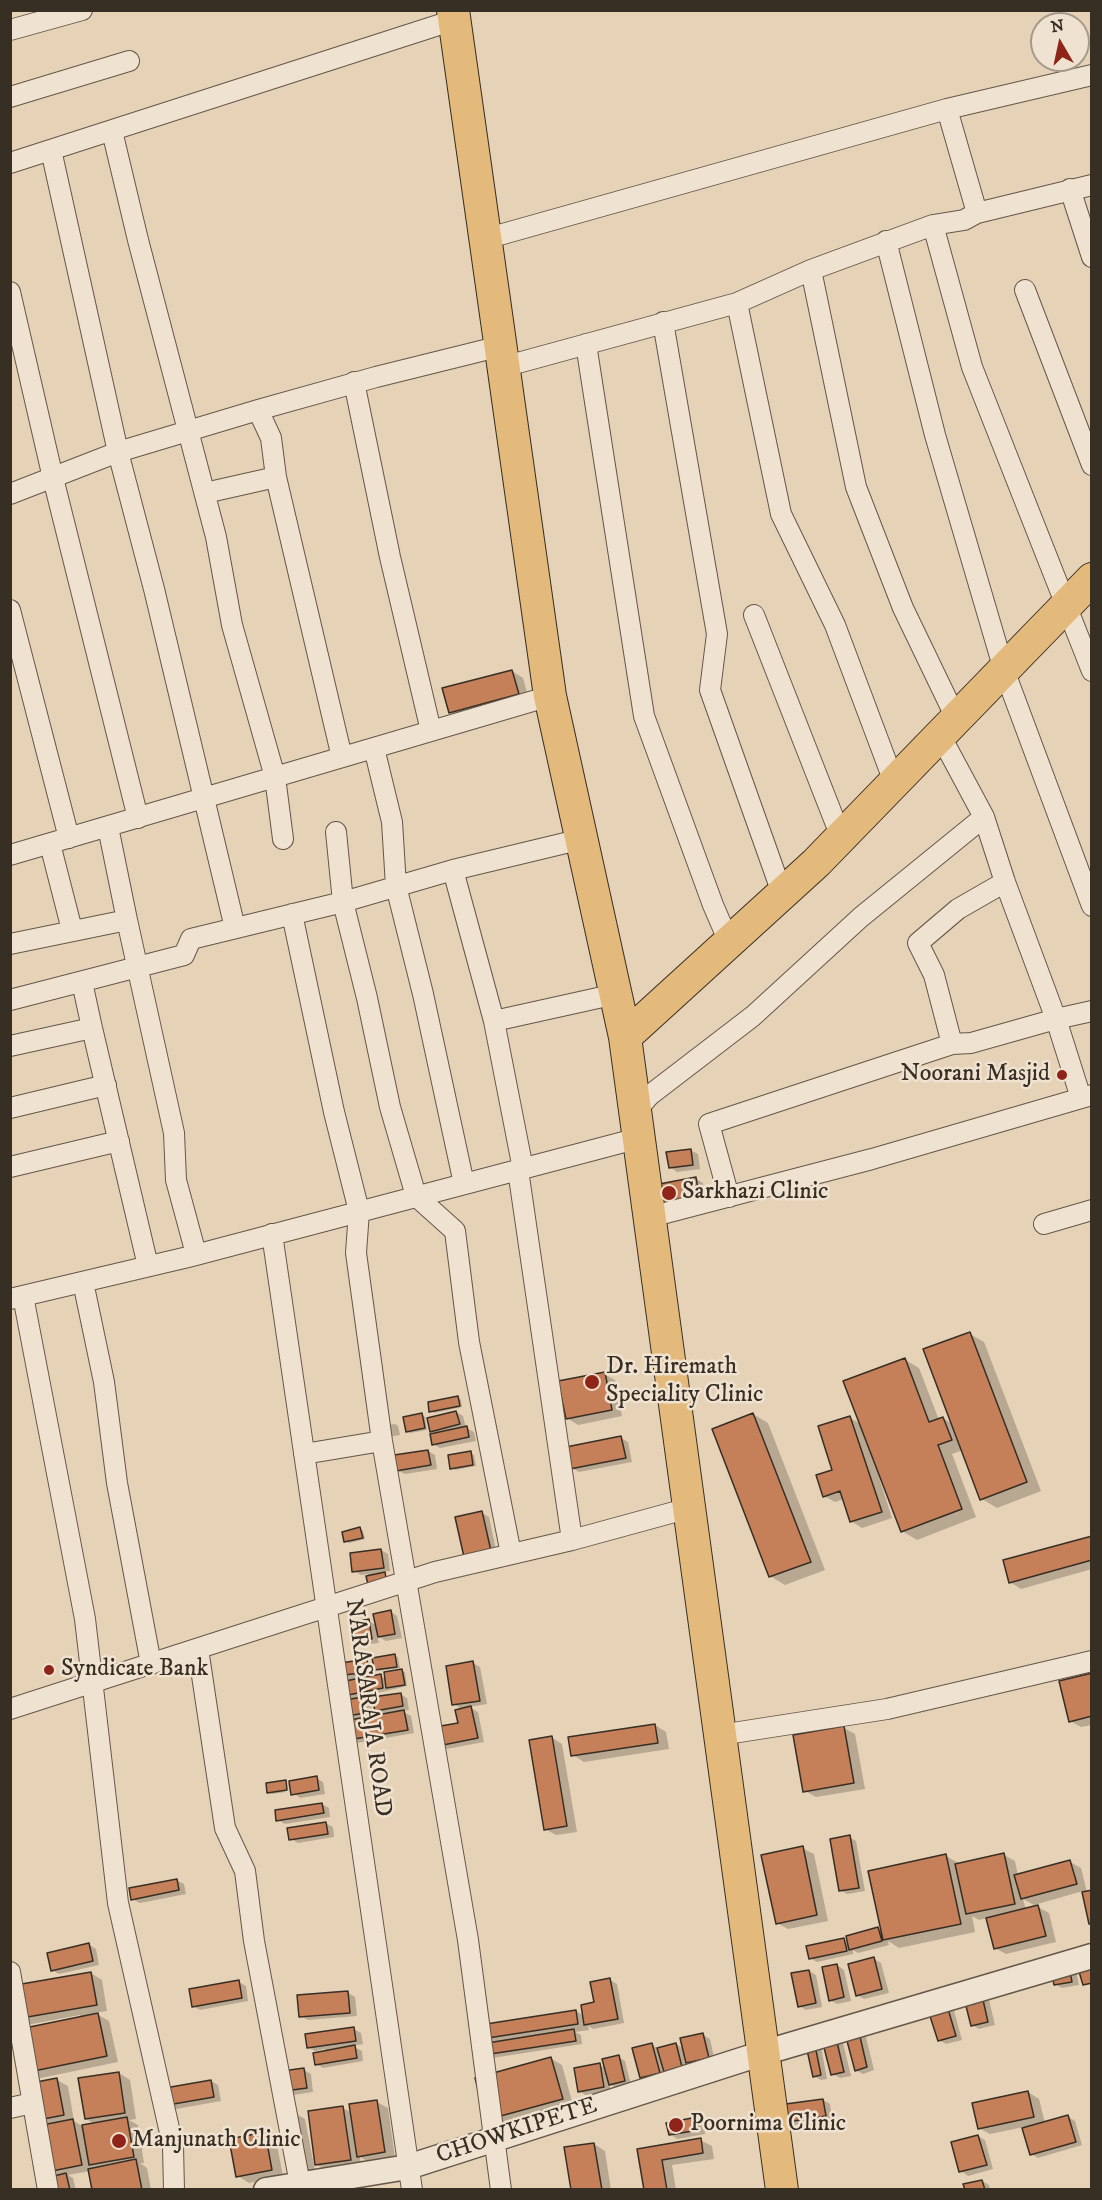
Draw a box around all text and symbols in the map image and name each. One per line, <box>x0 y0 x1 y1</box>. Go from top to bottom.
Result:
north arrow <box>1030 12 1090 72</box>
text: N <box>1049 15 1066 37</box>
place label: Noorani Masjid <box>901 1061 1050 1089</box>
marker: Noorani Masjid <box>1055 1068 1069 1082</box>
place label: Sarkhazi Clinic <box>682 1179 828 1207</box>
marker: Sarkhazi Clinic <box>660 1184 678 1202</box>
place label: Dr. Hiremath Speciality Clinic <box>606 1354 763 1410</box>
marker: Dr. Hiremath Speciality Clinic <box>583 1373 601 1391</box>
street label: NARASARAJA ROAD <box>337 1597 397 1819</box>
place label: Syndicate Bank <box>61 1656 208 1684</box>
marker: Syndicate Bank <box>42 1663 56 1677</box>
street label: CHOWKIPETE <box>433 2092 601 2172</box>
place label: Poornima Clinic <box>690 2111 846 2139</box>
marker: Poornima Clinic <box>667 2116 685 2134</box>
place label: Manjunath Clinic <box>132 2127 301 2155</box>
marker: Manjunath Clinic <box>110 2132 128 2150</box>

